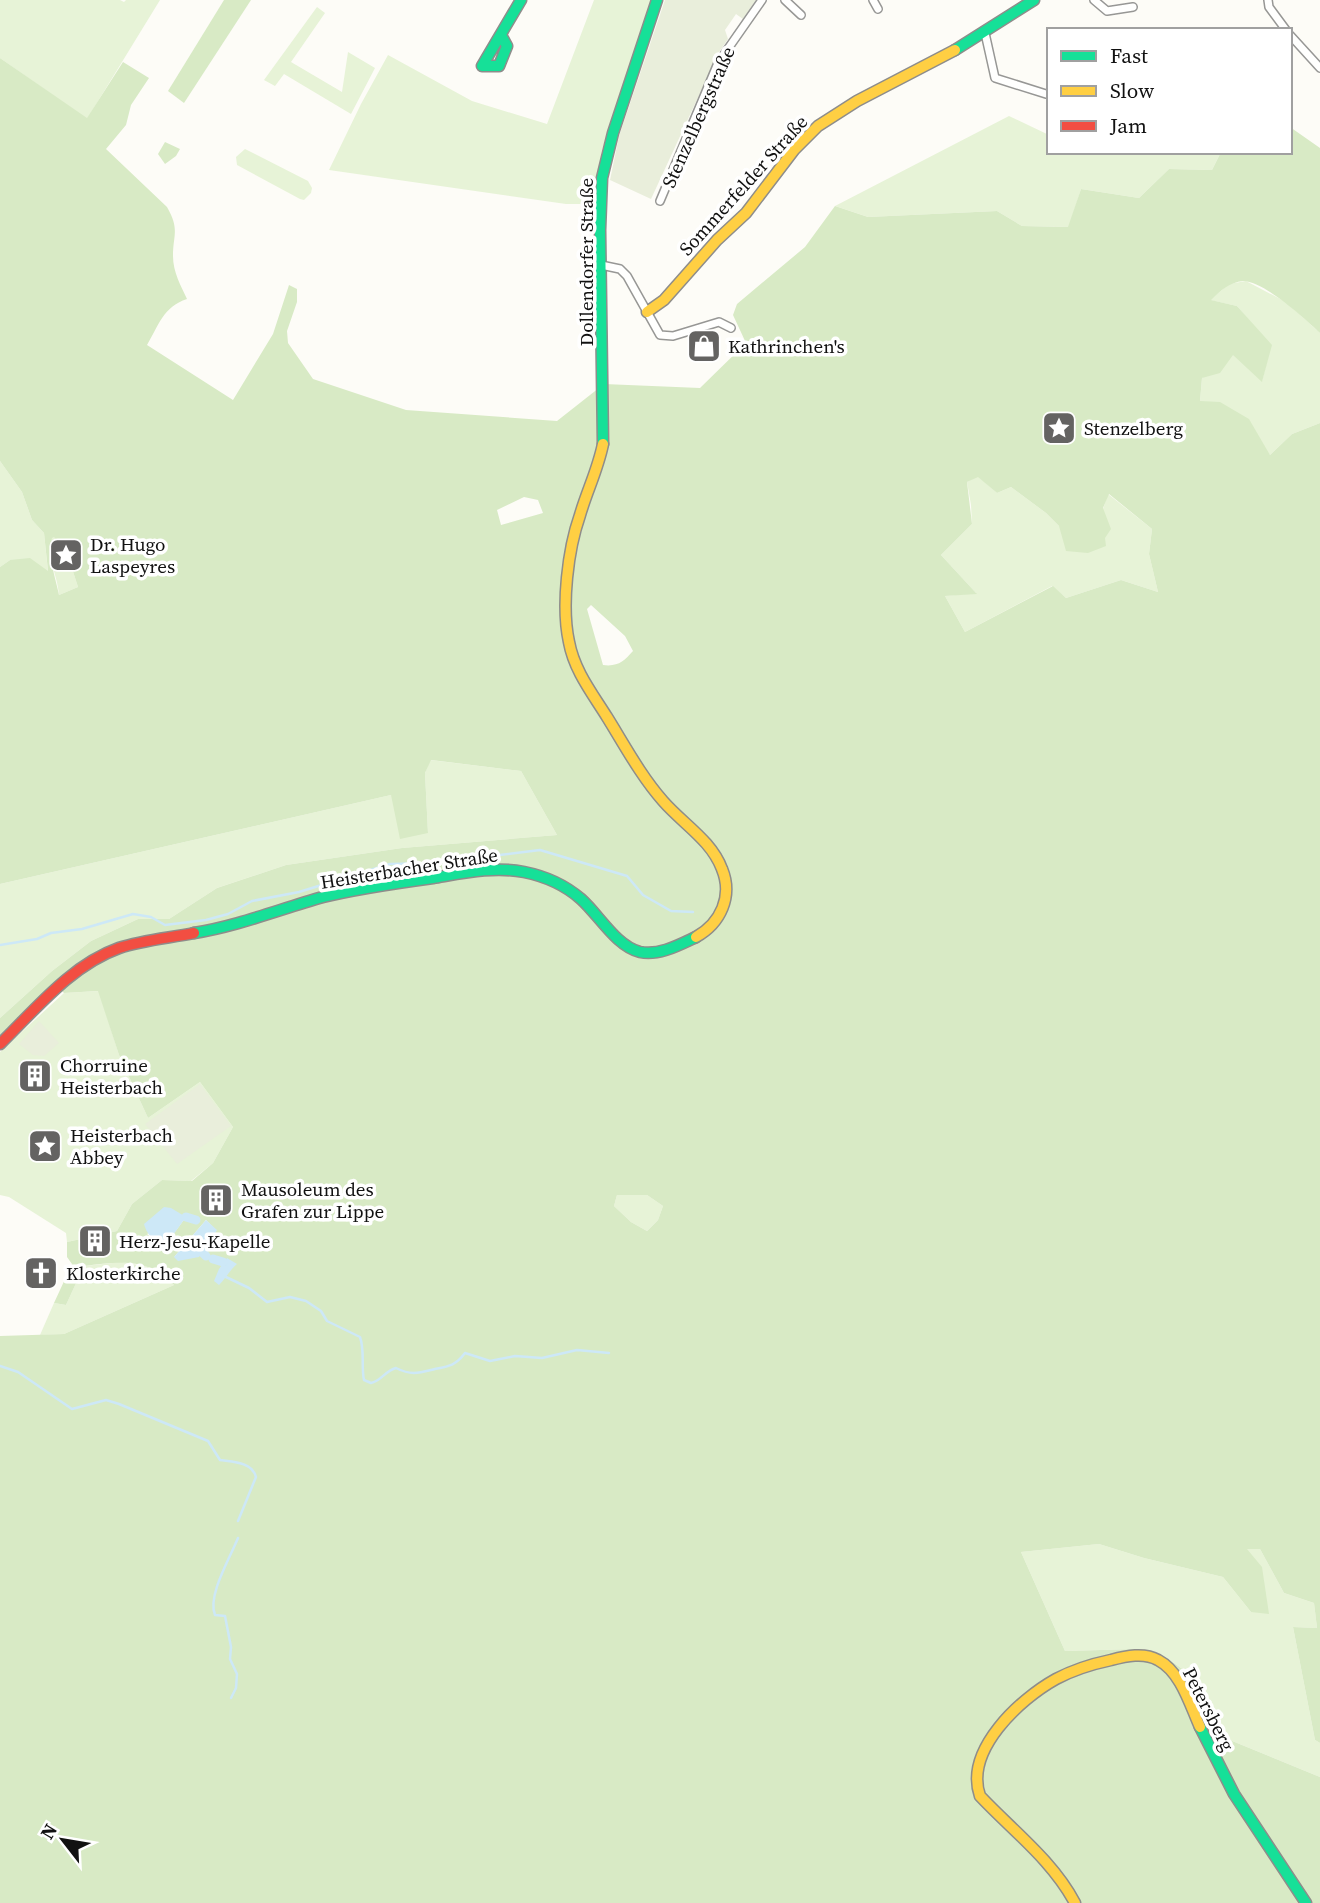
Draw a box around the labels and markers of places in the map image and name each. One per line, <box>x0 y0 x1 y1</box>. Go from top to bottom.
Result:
shop icon: Kathrinchen's <box>685 327 723 365</box>
place label: Kathrinchen's <box>728 333 845 359</box>
place icon: Stenzelberg <box>1040 409 1078 447</box>
place label: Stenzelberg <box>1084 415 1183 441</box>
place label: Dr. Hugo Laspeyres <box>90 531 175 579</box>
place icon: Dr. Hugo Laspeyres <box>47 536 85 574</box>
place label: Chorruine Heisterbach <box>60 1052 163 1100</box>
building icon: Chorruine Heisterbach <box>16 1057 54 1095</box>
place label: Heisterbach Abbey <box>70 1122 173 1170</box>
place icon: Heisterbach Abbey <box>26 1127 64 1165</box>
place label: Mausoleum des Grafen zur Lippe <box>241 1176 384 1224</box>
building icon: Mausoleum des Grafen zur Lippe <box>197 1181 235 1219</box>
building icon: Herz-Jesu-Kapelle <box>76 1222 114 1260</box>
place label: Herz-Jesu-Kapelle <box>119 1228 271 1254</box>
church icon: Klosterkirche <box>22 1254 60 1292</box>
place label: Klosterkirche <box>66 1260 181 1286</box>

